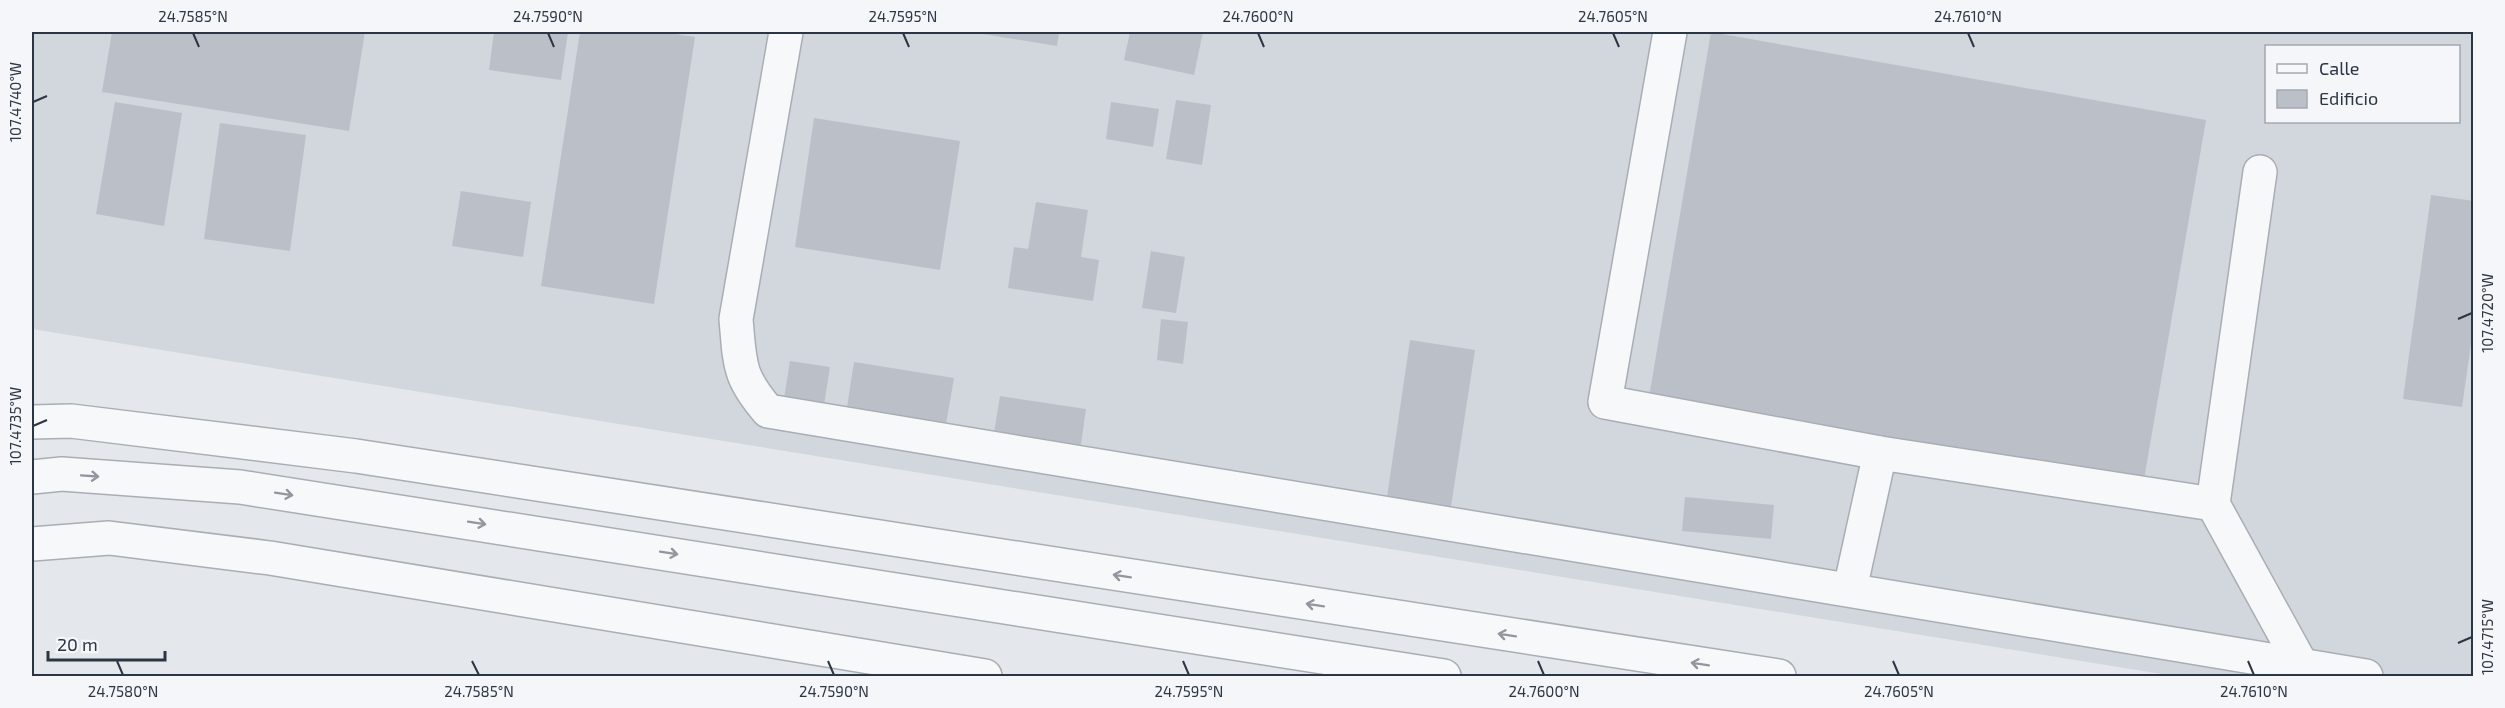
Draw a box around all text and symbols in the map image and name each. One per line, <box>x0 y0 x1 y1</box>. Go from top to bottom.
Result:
text: 24.7585°N <box>158 7 228 25</box>
text: 24.7590°N <box>513 7 583 25</box>
text: 24.7595°N <box>869 7 937 25</box>
text: 24.7600°N <box>1223 7 1293 25</box>
text: 24.7605°N <box>1578 7 1648 25</box>
text: 24.7610°N <box>1934 7 2002 25</box>
legend <box>2265 45 2460 123</box>
text: Calle <box>2319 57 2360 79</box>
text: 107.4740°W <box>6 62 24 142</box>
text: Edificio <box>2319 87 2378 109</box>
text: 107.4720°W <box>2478 273 2496 353</box>
text: 107.4735°W <box>6 387 24 465</box>
one-way arrow <box>79 471 99 482</box>
one-way arrow <box>273 488 293 499</box>
one-way arrow <box>466 518 486 529</box>
one-way arrow <box>659 548 679 559</box>
one-way arrow <box>1112 570 1132 581</box>
text: 107.4715°W <box>2478 599 2496 675</box>
one-way arrow <box>1305 600 1325 611</box>
scale bar <box>48 624 165 662</box>
one-way arrow <box>1498 629 1518 640</box>
text: 20 m <box>57 633 98 655</box>
one-way arrow <box>1691 659 1710 670</box>
text: 24.7580°N <box>88 682 158 700</box>
text: 24.7585°N <box>444 682 514 700</box>
text: 24.7590°N <box>799 682 869 700</box>
text: 24.7595°N <box>1155 682 1223 700</box>
text: 24.7600°N <box>1509 682 1579 700</box>
text: 24.7605°N <box>1864 682 1934 700</box>
text: 24.7610°N <box>2220 682 2288 700</box>

